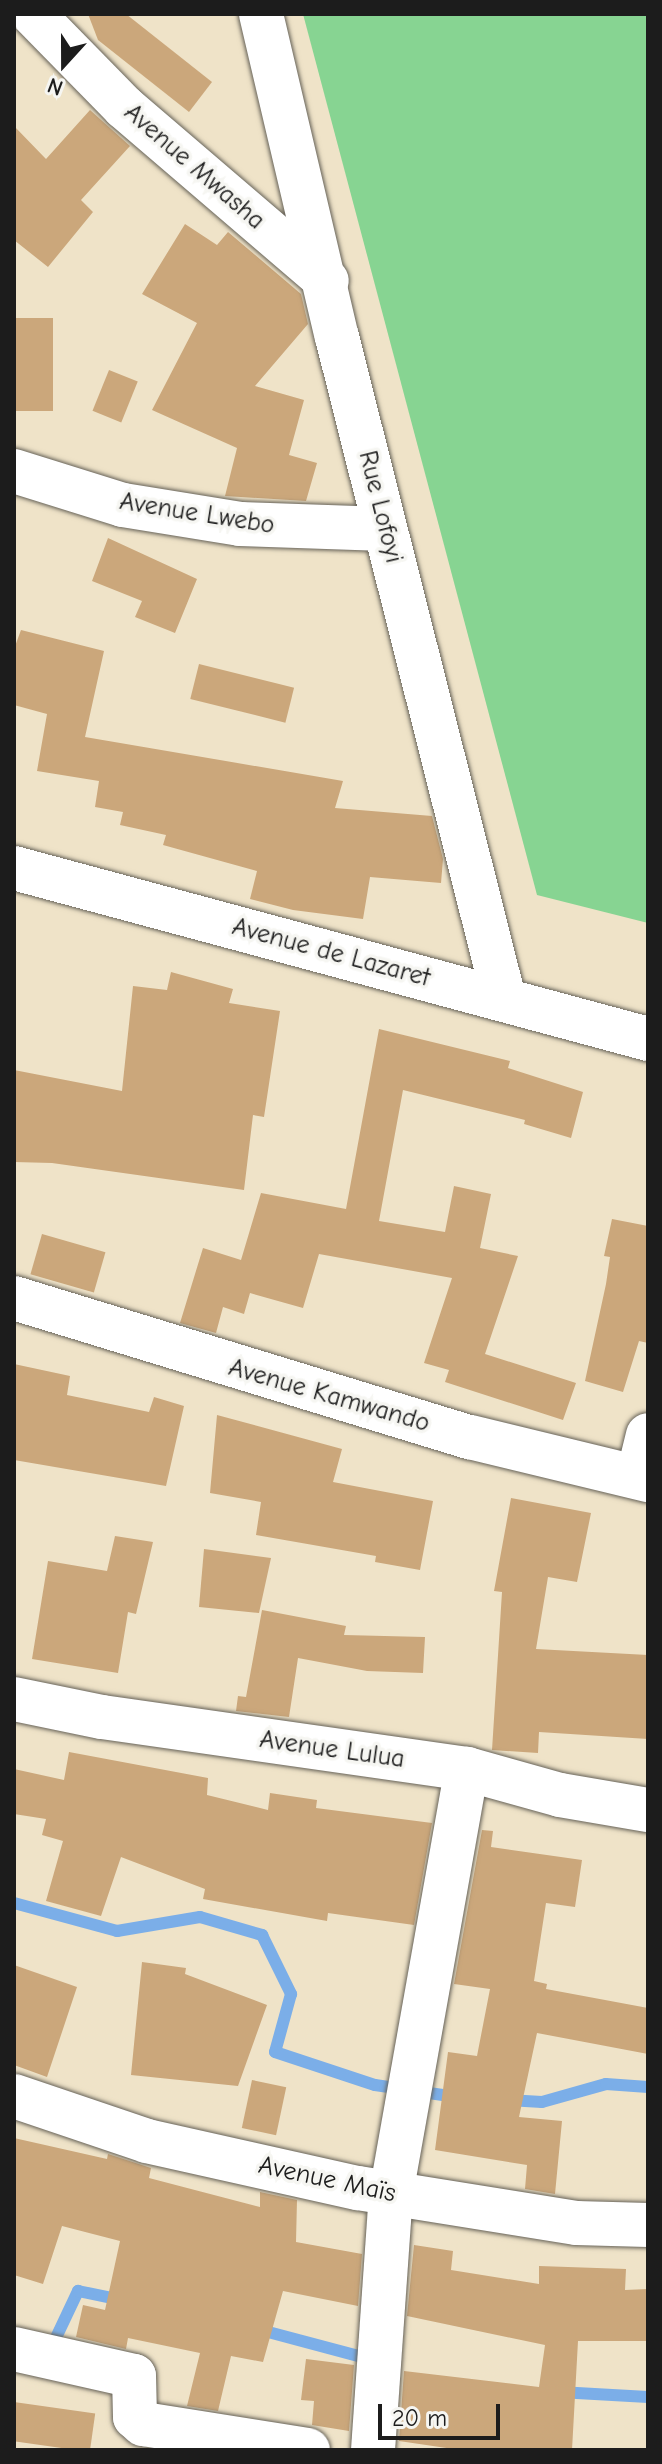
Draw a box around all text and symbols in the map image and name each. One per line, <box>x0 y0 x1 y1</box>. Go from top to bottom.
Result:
north arrow <box>24 24 104 104</box>
text: N <box>44 72 67 101</box>
street label: Avenue Mwasha <box>117 97 271 237</box>
street label: Rue Lofoyi <box>351 448 409 566</box>
street label: Avenue Lwebo <box>117 486 277 542</box>
street label: Avenue de Lazaret <box>229 912 433 994</box>
street label: Avenue Kamwando <box>225 1352 433 1440</box>
street label: Avenue Lulua <box>257 1724 407 1776</box>
street label: Avenue Maïs <box>255 2150 399 2210</box>
scale bar <box>382 2388 504 2438</box>
text: 20 m <box>392 2404 447 2432</box>

